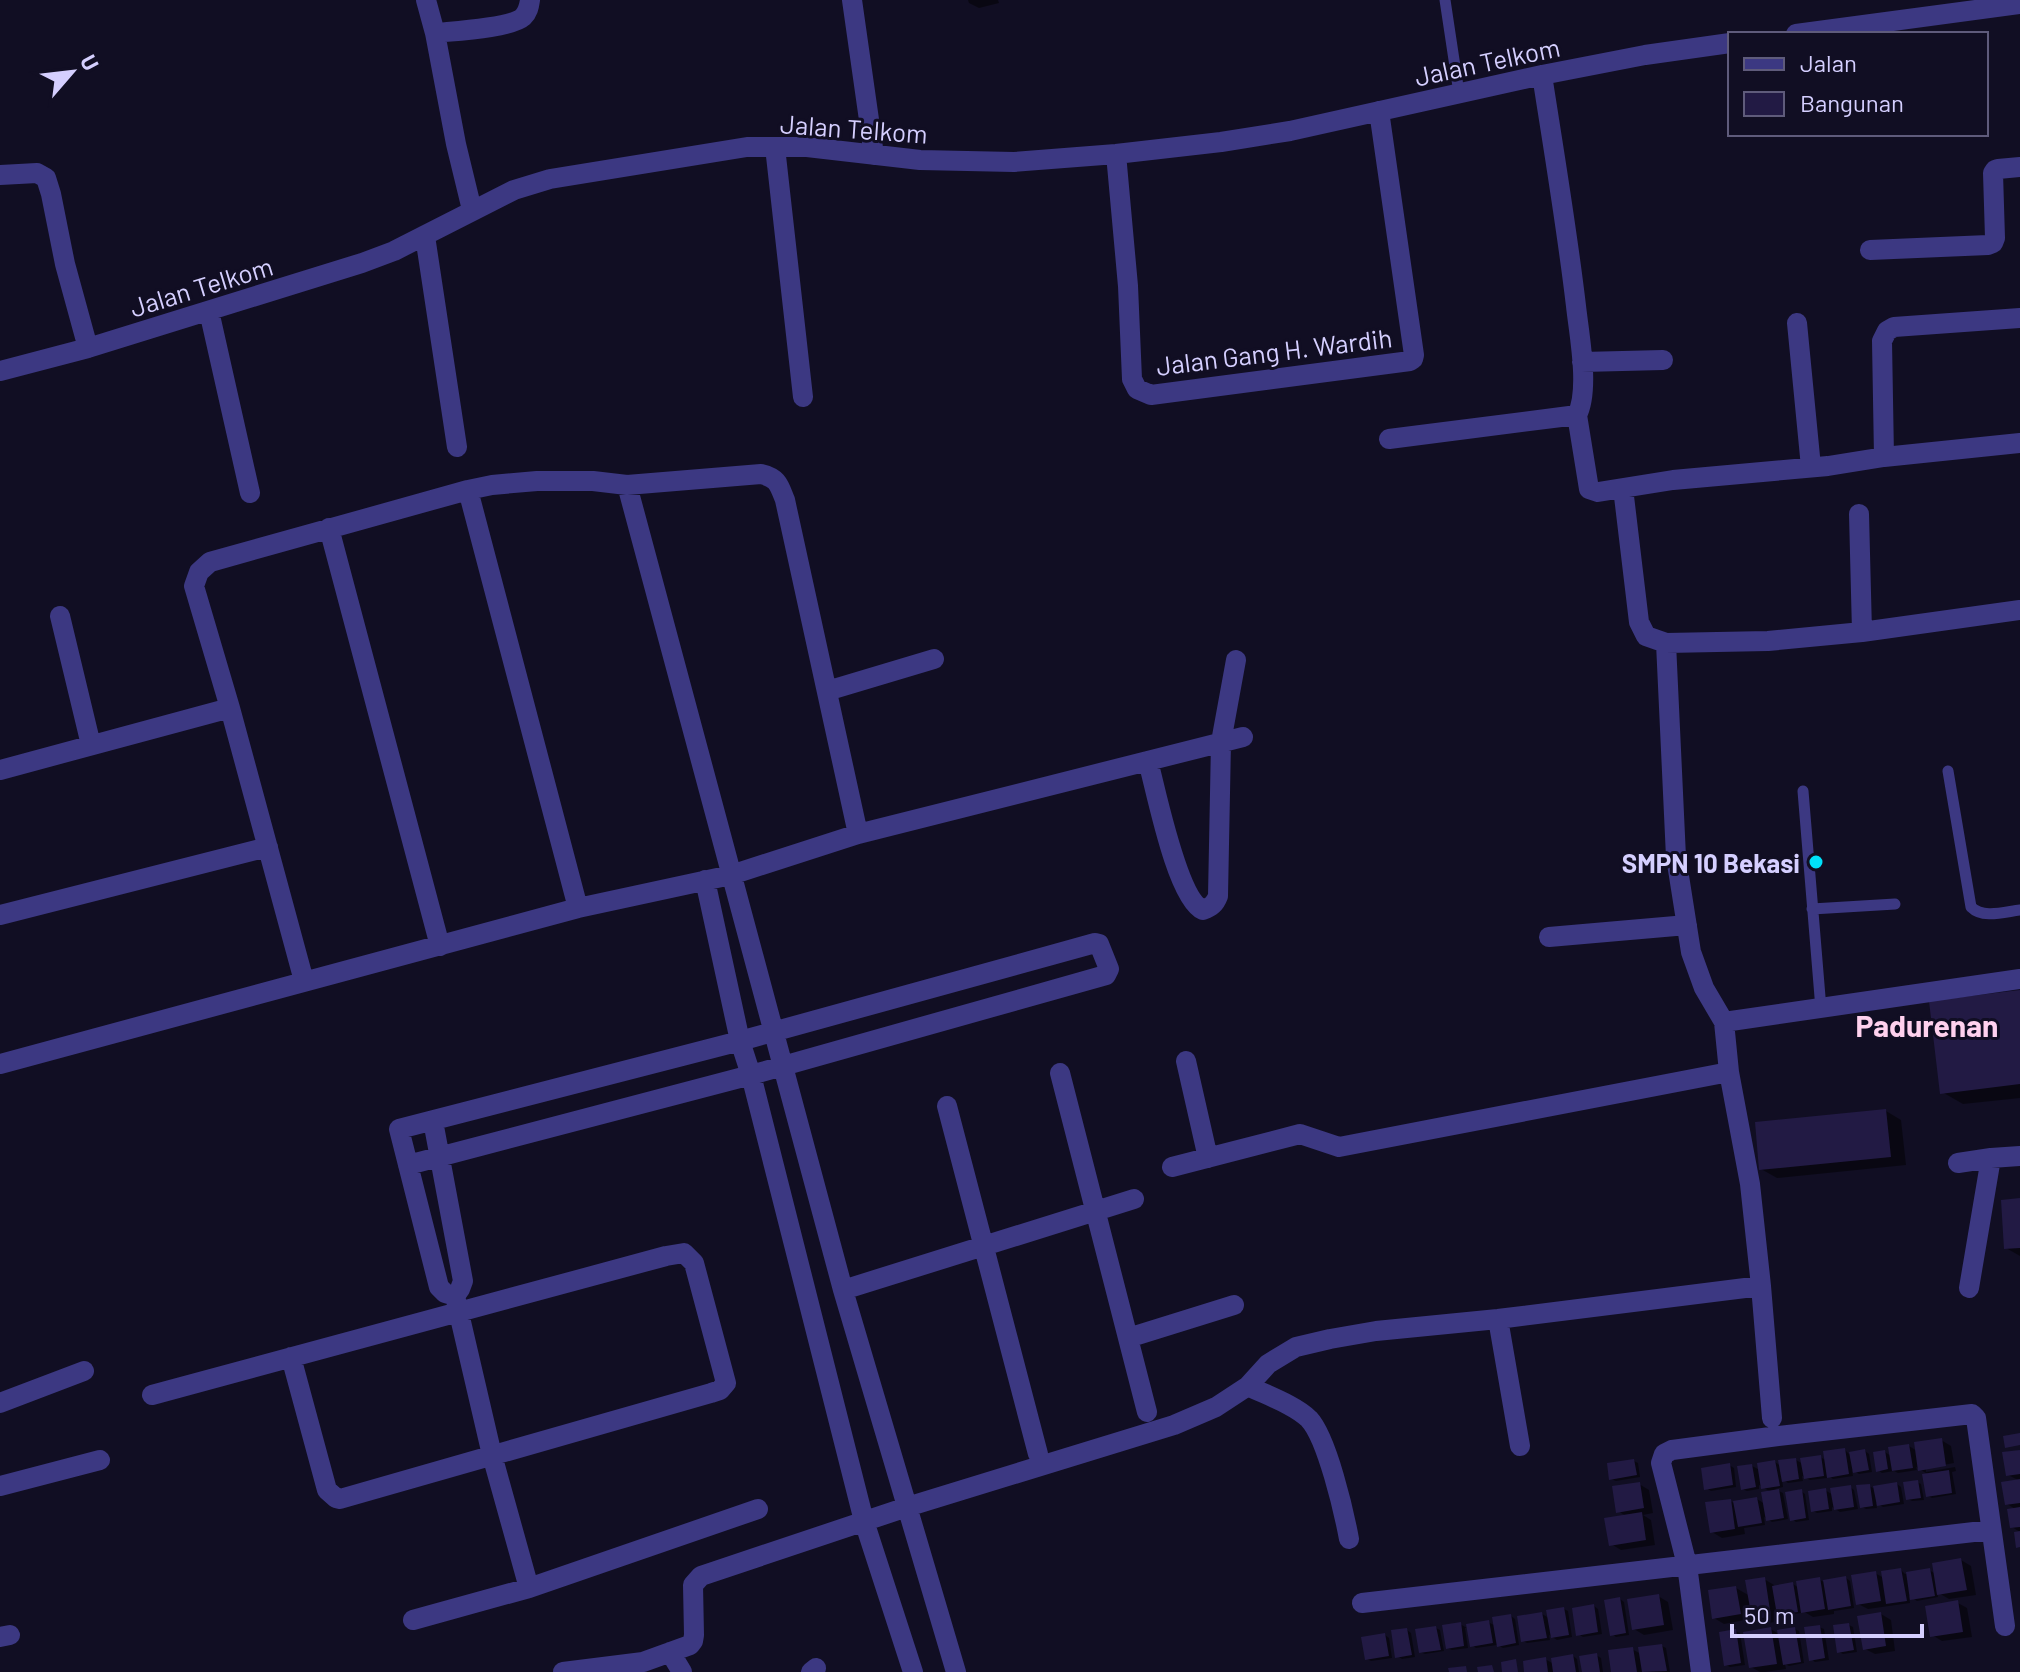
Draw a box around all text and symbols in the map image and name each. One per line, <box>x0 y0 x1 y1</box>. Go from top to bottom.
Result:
street label: Jalan Telkom <box>1411 30 1563 92</box>
north arrow <box>32 32 112 112</box>
legend <box>1728 32 1988 136</box>
text: Jalan <box>1800 48 1857 77</box>
text: U <box>76 50 105 74</box>
text: Bangunan <box>1800 88 1904 117</box>
street label: Jalan Telkom <box>779 107 929 149</box>
street label: Jalan Telkom <box>126 250 276 322</box>
street label: Jalan Gang H. Wardih <box>1154 321 1394 381</box>
place label: SMPN 10 Bekasi <box>1622 847 1800 878</box>
marker: SMPN 10 Bekasi <box>1807 853 1825 871</box>
district label: Padurenan <box>1855 1007 1999 1043</box>
scale bar <box>1732 1588 1922 1638</box>
text: 50 m <box>1744 1600 1795 1629</box>

